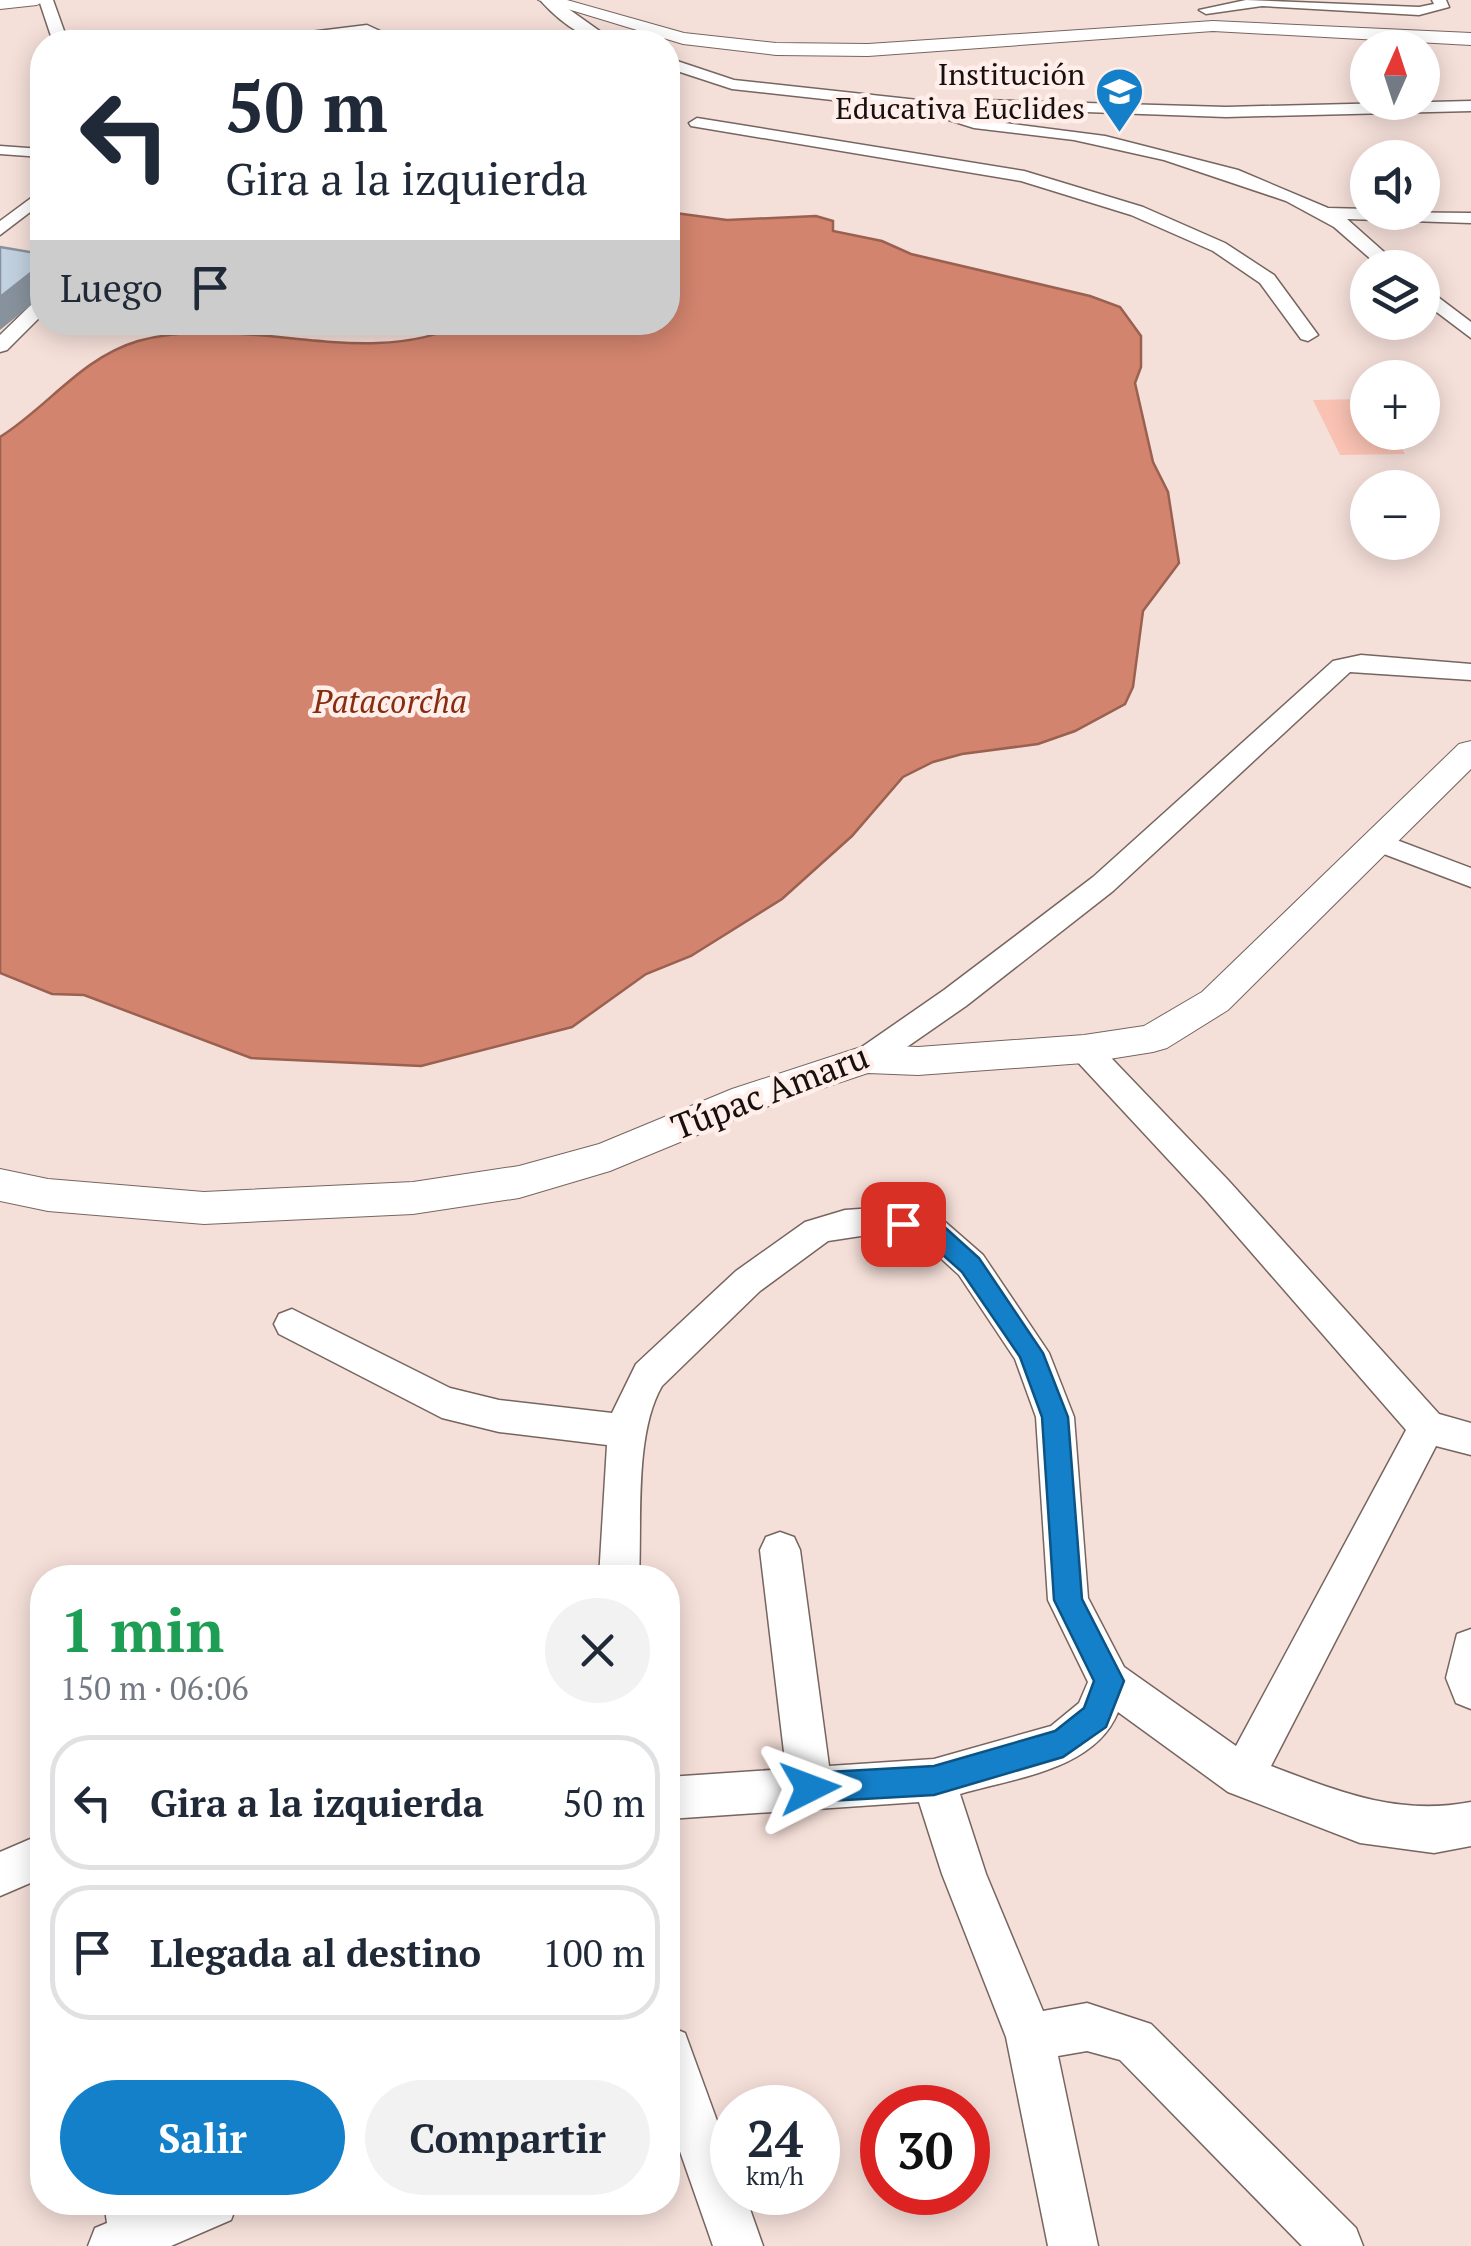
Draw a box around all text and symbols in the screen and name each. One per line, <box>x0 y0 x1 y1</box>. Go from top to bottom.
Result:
north arrow <box>1350 30 1440 120</box>
map controls <box>1350 30 1440 560</box>
place label: Institución Educativa Euclides <box>835 54 1085 128</box>
text: 50 m <box>225 59 388 152</box>
school or university icon: Institución Educativa Euclides <box>1094 66 1146 134</box>
icon: left <box>60 70 190 200</box>
button: sound <box>1350 140 1440 230</box>
text: Gira a la izquierda <box>225 148 588 208</box>
button: layers <box>1350 250 1440 340</box>
icon: arrive <box>183 260 238 315</box>
text: Luego <box>60 263 163 313</box>
button: + <box>1350 360 1440 450</box>
button: − <box>1350 470 1440 560</box>
water label: Patacorcha <box>312 680 467 722</box>
street label: Túpac Amaru <box>665 1032 875 1150</box>
pin <box>861 1182 946 1267</box>
icon: arrive <box>876 1197 931 1252</box>
text: 1 min <box>60 1590 224 1669</box>
button: close <box>545 1598 650 1703</box>
text: 150 m · 06:06 <box>60 1667 248 1709</box>
position arrow <box>758 1736 862 1840</box>
icon: left <box>65 1775 120 1830</box>
text: Gira a la izquierda <box>150 1778 484 1828</box>
text: 50 m <box>562 1778 645 1828</box>
icon: arrive <box>65 1925 120 1980</box>
text: Llegada al destino <box>150 1928 481 1978</box>
text: 100 m <box>542 1928 645 1978</box>
button: Salir <box>60 2080 345 2195</box>
button: Compartir <box>365 2080 650 2195</box>
speed limit sign: 30 <box>860 2085 990 2215</box>
text: 24 <box>747 2105 803 2171</box>
text: km/h <box>746 2159 804 2192</box>

